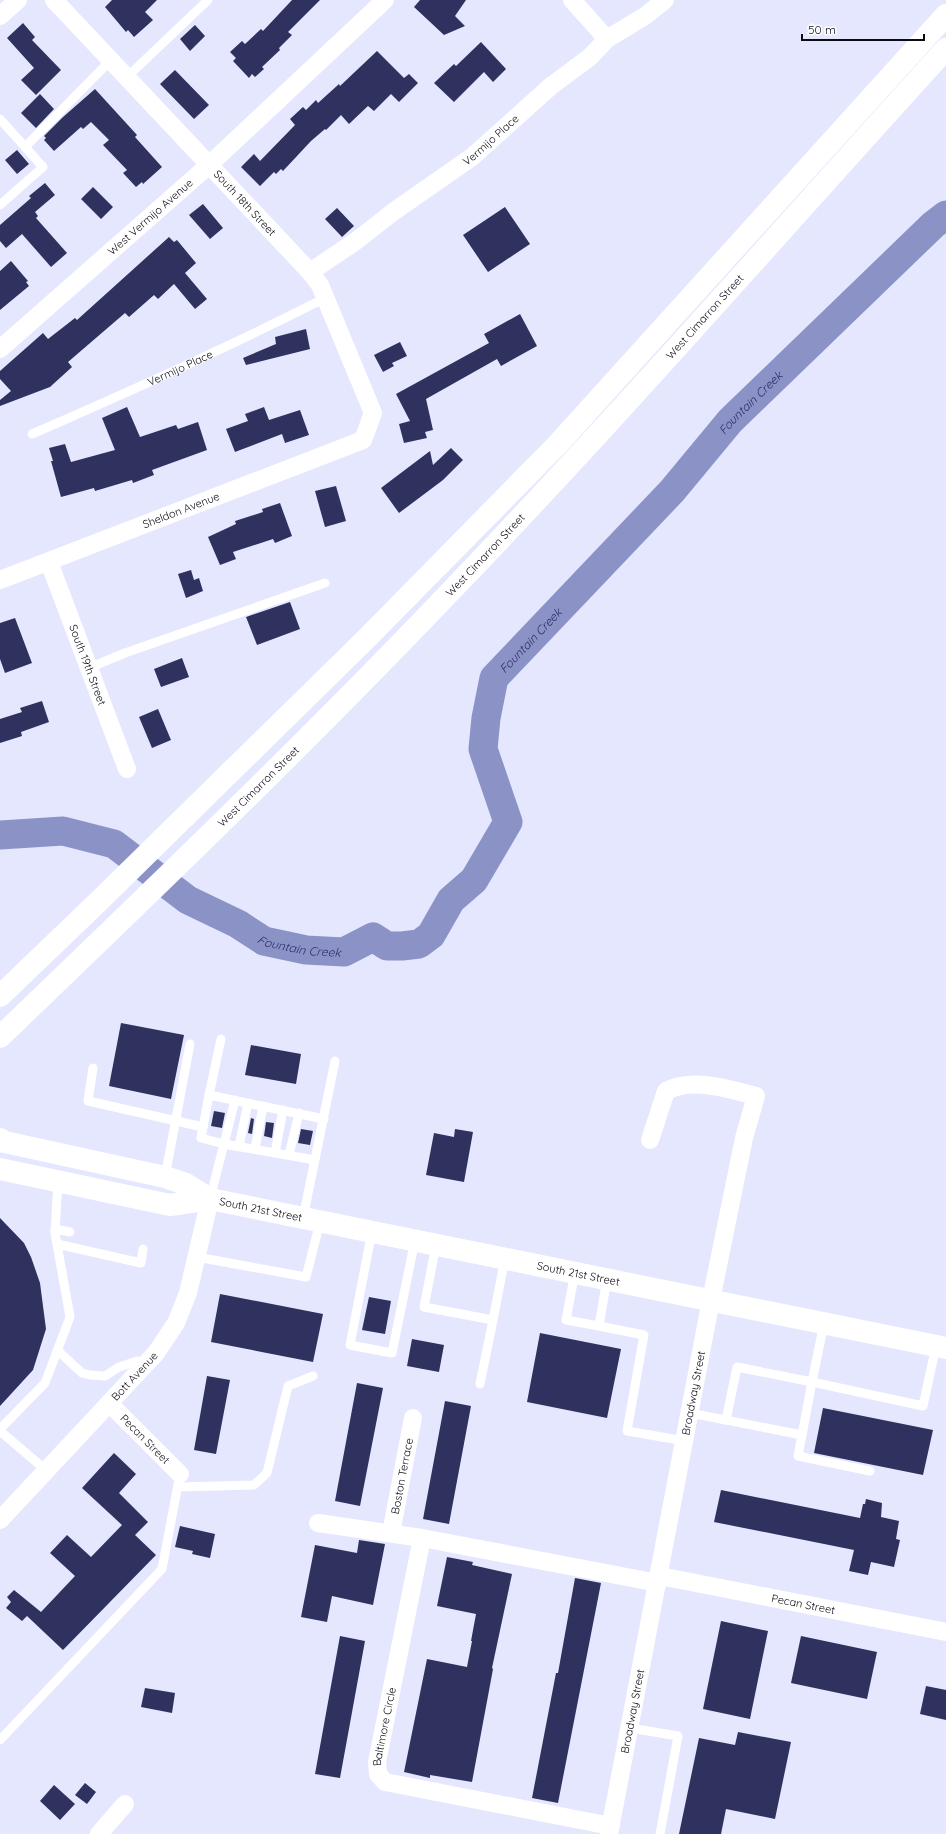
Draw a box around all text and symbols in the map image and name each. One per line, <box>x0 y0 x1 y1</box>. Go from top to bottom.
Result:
scale bar <box>802 16 924 42</box>
text: 50 m <box>808 22 836 37</box>
street label: Vermijo Place <box>460 111 522 168</box>
street label: South 18th Street <box>211 167 279 239</box>
street label: West Vermijo Avenue <box>105 176 196 258</box>
street label: West Cimarron Street <box>663 271 747 362</box>
street label: Vermijo Place <box>145 347 215 389</box>
water label: Fountain Creek <box>715 366 786 437</box>
street label: Sheldon Avenue <box>141 489 222 531</box>
street label: West Cimarron Street <box>442 510 528 599</box>
water label: Fountain Creek <box>496 603 566 676</box>
street label: South 19th Street <box>66 622 109 708</box>
street label: West Cimarron Street <box>215 743 302 830</box>
water label: Fountain Creek <box>255 931 343 959</box>
street label: South 21st Street <box>218 1194 304 1225</box>
street label: South 21st Street <box>536 1258 621 1289</box>
street label: Bott Avenue <box>108 1349 161 1403</box>
street label: Broadway Street <box>678 1349 708 1436</box>
street label: Pecan Street <box>117 1411 173 1467</box>
street label: Boston Terrace <box>388 1437 416 1515</box>
street label: Pecan Street <box>770 1591 837 1617</box>
street label: Broadway Street <box>618 1668 647 1755</box>
street label: Baltimore Circle <box>370 1686 399 1767</box>

